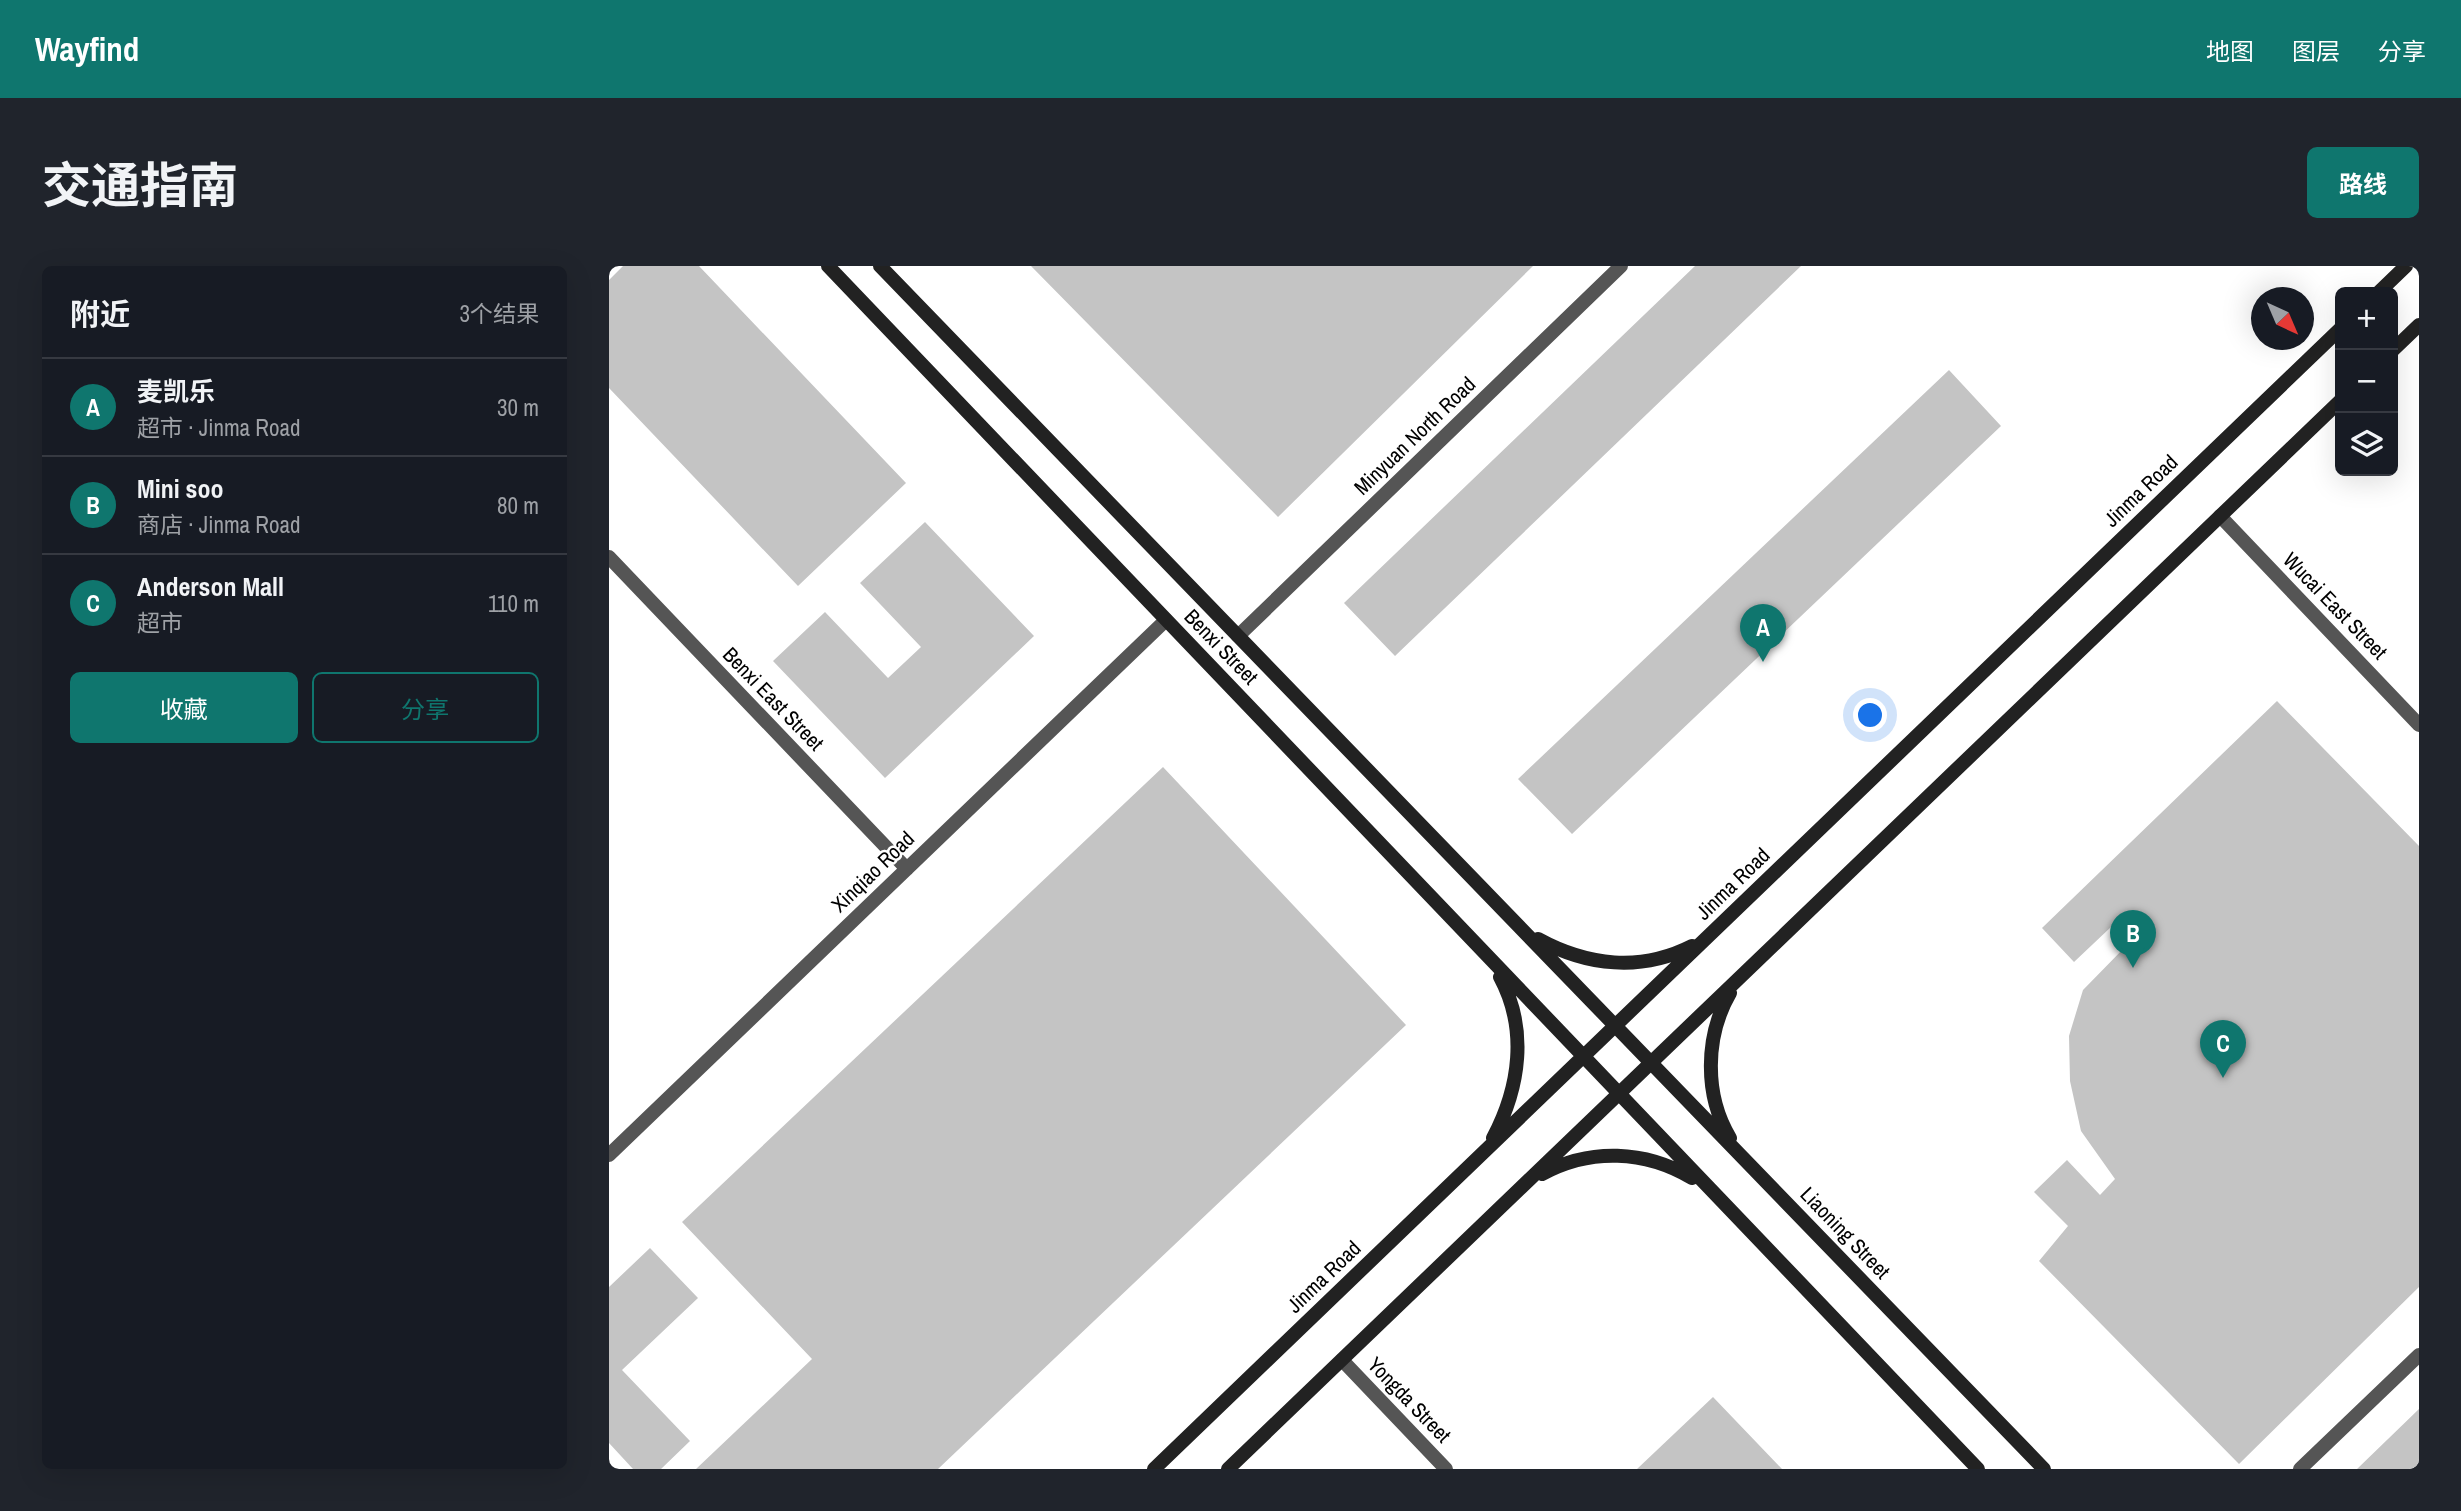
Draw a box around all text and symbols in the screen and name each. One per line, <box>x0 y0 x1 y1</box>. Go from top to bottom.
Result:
text: Wayfind <box>35 27 139 71</box>
text: 地图 <box>2206 35 2254 67</box>
text: 图层 <box>2292 35 2340 67</box>
text: 分享 <box>2378 35 2426 67</box>
button: 路线 <box>2307 147 2419 218</box>
text: 交通指南 <box>42 152 238 218</box>
north arrow <box>2251 287 2314 350</box>
map controls <box>2335 287 2398 476</box>
button: + <box>2335 287 2398 350</box>
text: 附近 <box>70 294 130 334</box>
text: 3个结果 <box>460 298 539 329</box>
button: − <box>2335 350 2398 413</box>
street label: Minyuan North Road <box>1347 370 1482 501</box>
text: 麦凯乐 <box>137 374 215 409</box>
text: A <box>86 392 100 423</box>
text: 30 m <box>497 392 539 423</box>
text: 超市 · Jinma Road <box>137 412 300 443</box>
button: layers <box>2335 413 2398 476</box>
street label: Jinma Road <box>2097 448 2184 533</box>
text: Mini soo <box>137 471 223 506</box>
text: B <box>86 490 100 521</box>
text: 80 m <box>497 490 539 521</box>
text: 商店 · Jinma Road <box>137 509 300 540</box>
street label: Wucai East Street <box>2277 546 2394 666</box>
text: Anderson Mall <box>137 569 284 604</box>
text: C <box>86 588 100 619</box>
text: 110 m <box>488 588 539 619</box>
street label: Benxi Street <box>1178 602 1265 691</box>
pin: A <box>1740 604 1786 662</box>
text: 超市 <box>137 607 183 638</box>
street label: Benxi East Street <box>716 640 830 757</box>
button: 收藏 <box>70 672 298 743</box>
button: 分享 <box>312 672 539 743</box>
your location <box>1853 698 1887 732</box>
street label: Xinqiao Road <box>825 825 921 919</box>
street label: Jinma Road <box>1689 841 1776 926</box>
pin: B <box>2110 910 2156 968</box>
pin: C <box>2200 1020 2246 1078</box>
street label: Liaoning Street <box>1794 1180 1897 1285</box>
street label: Jinma Road <box>1280 1234 1367 1319</box>
street label: Yongda Street <box>1361 1350 1458 1449</box>

